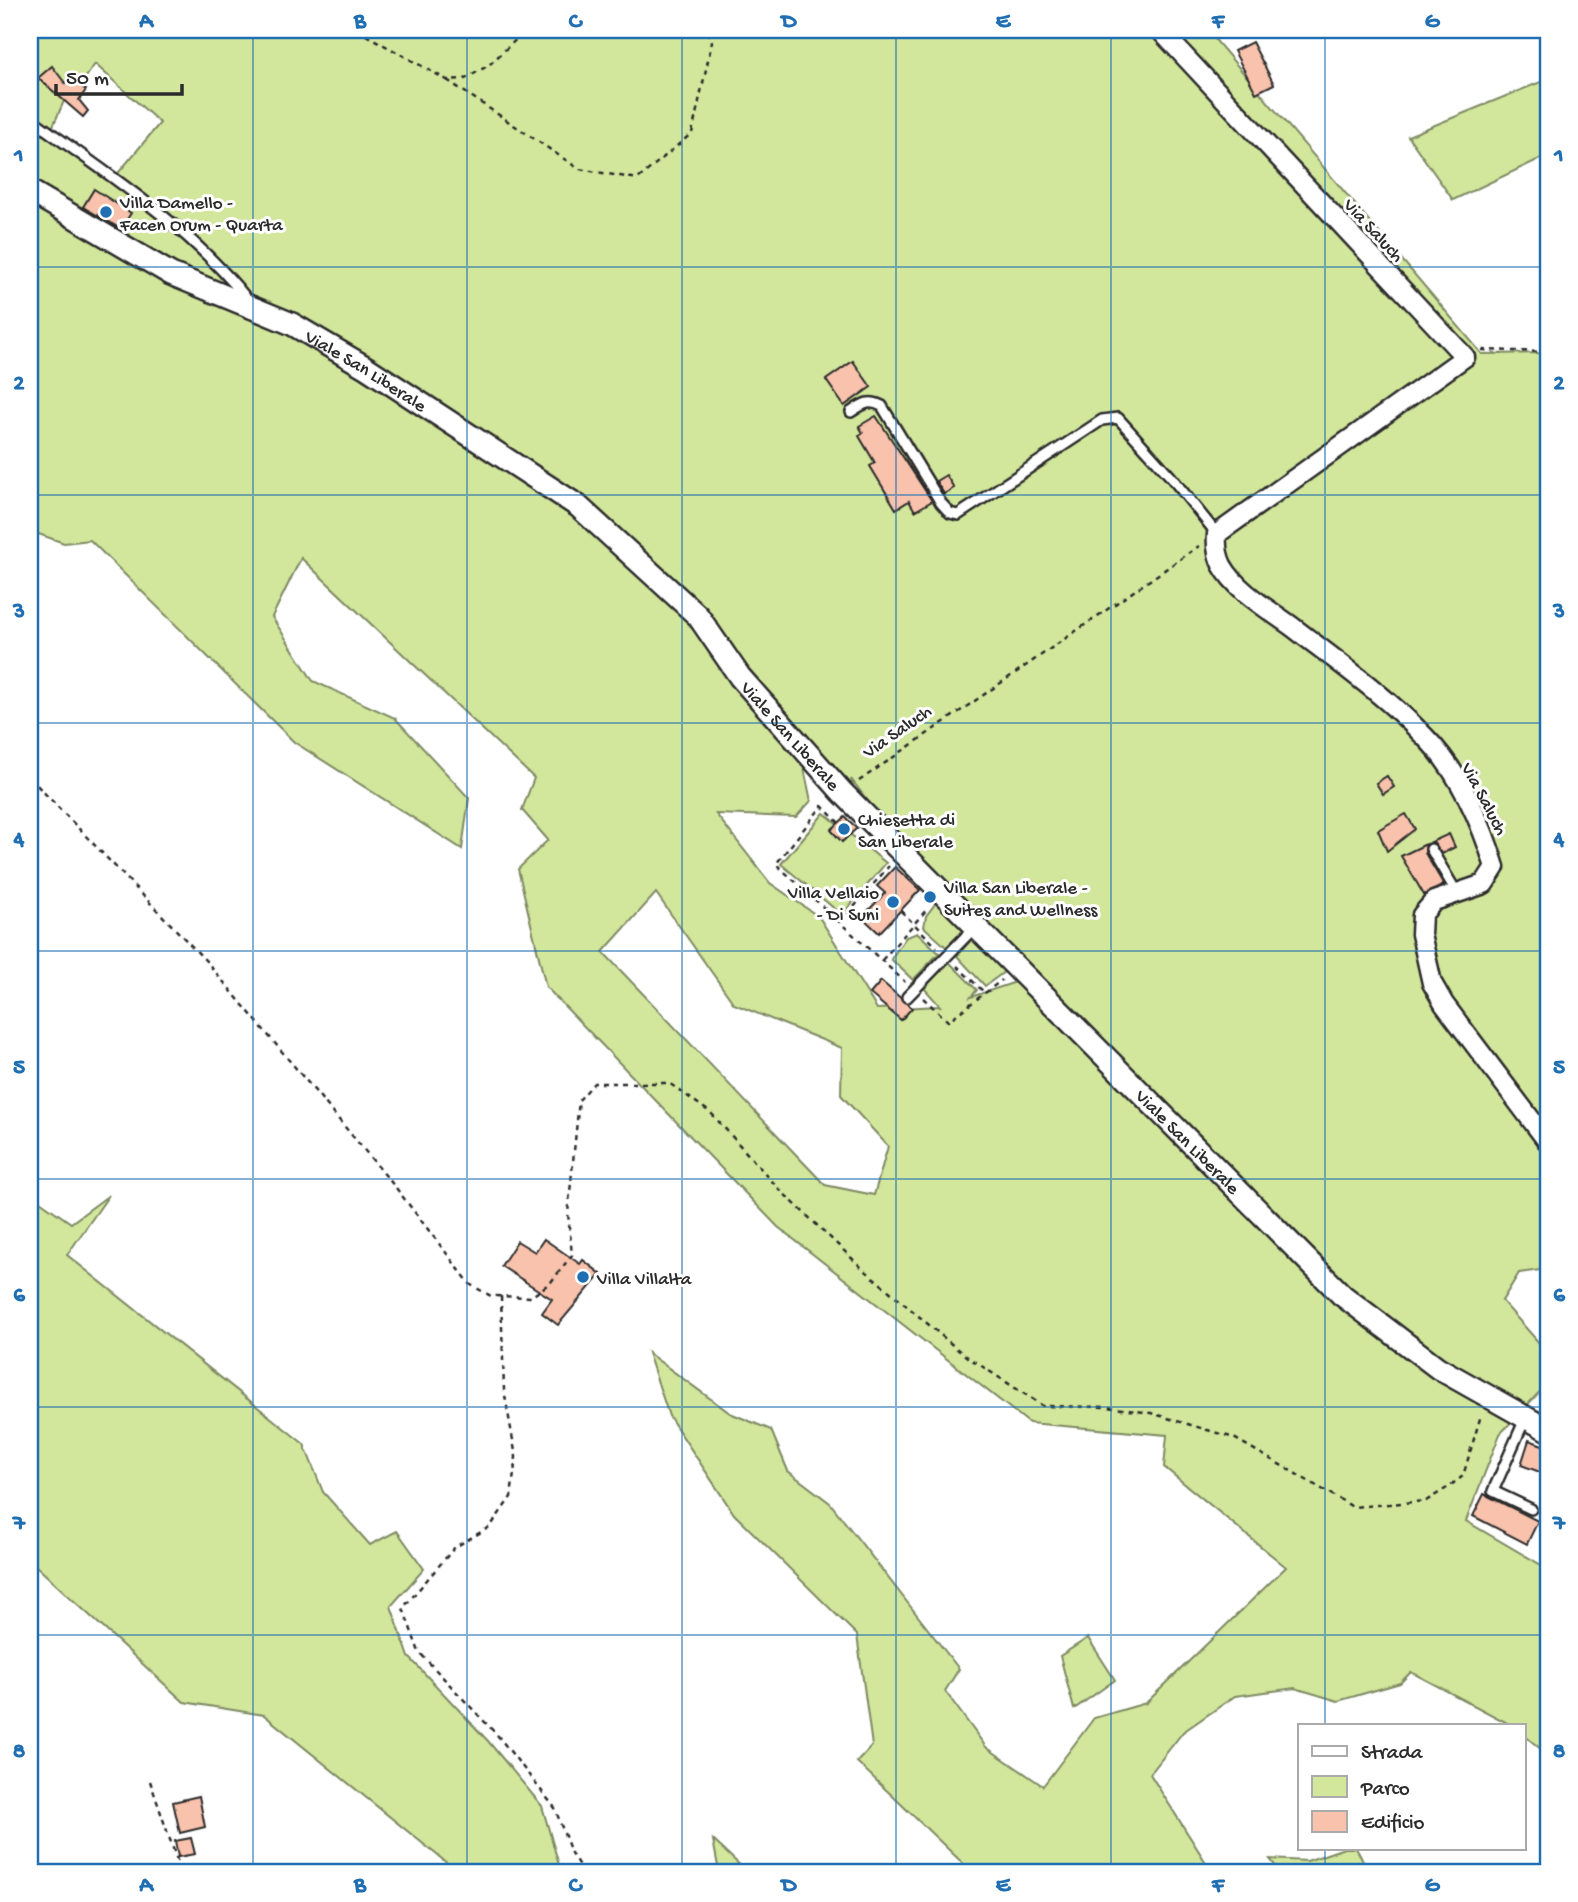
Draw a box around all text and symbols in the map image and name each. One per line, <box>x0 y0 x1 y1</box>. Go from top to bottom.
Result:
text: A <box>138 9 154 36</box>
text: B <box>353 9 367 36</box>
text: C <box>569 9 584 36</box>
text: D <box>780 9 798 36</box>
text: E <box>996 9 1012 36</box>
text: F <box>1211 9 1226 36</box>
text: G <box>1425 9 1441 36</box>
scale bar <box>56 52 182 96</box>
text: 50 m <box>66 68 109 93</box>
text: 1 <box>13 143 24 170</box>
text: 1 <box>1553 143 1564 170</box>
place label: Villa Damello - Facen Orum - Quarta <box>119 193 284 238</box>
street label: Via Saluch <box>1336 194 1408 268</box>
marker: Villa Damello - Facen Orum - Quarta <box>98 204 114 220</box>
street label: Viale San Liberale <box>299 326 430 419</box>
text: 2 <box>13 371 25 398</box>
text: 2 <box>1553 371 1565 398</box>
text: 3 <box>12 599 25 626</box>
text: 3 <box>1552 599 1565 626</box>
street label: Viale San Liberale <box>733 677 844 797</box>
street label: Via Saluch <box>858 701 937 765</box>
street label: Via Saluch <box>1454 759 1512 840</box>
place label: Chiesetta di San Liberale <box>858 810 955 855</box>
marker: Chiesetta di San Liberale <box>836 821 852 837</box>
text: 4 <box>13 827 25 854</box>
text: 4 <box>1553 827 1565 854</box>
place label: Villa San Liberale - Suites and Wellness <box>943 878 1098 923</box>
place label: Villa Vellaio - Di Suni <box>787 883 879 928</box>
marker: Villa San Liberale - Suites and Wellness <box>922 889 938 905</box>
marker: Villa Vellaio - Di Suni <box>885 894 901 910</box>
text: 5 <box>13 1055 25 1082</box>
text: 5 <box>1553 1055 1565 1082</box>
street label: Viale San Liberale <box>1128 1085 1244 1201</box>
marker: Villa Villalta <box>575 1269 591 1285</box>
place label: Villa Villalta <box>596 1269 693 1292</box>
text: 6 <box>13 1283 26 1310</box>
text: 6 <box>1553 1283 1566 1310</box>
text: 7 <box>12 1511 26 1538</box>
text: 7 <box>1552 1511 1566 1538</box>
legend <box>1298 1724 1526 1850</box>
text: 8 <box>13 1739 26 1766</box>
text: 8 <box>1553 1739 1566 1766</box>
text: Strada <box>1361 1742 1424 1767</box>
text: Parco <box>1360 1778 1410 1803</box>
text: Edificio <box>1361 1812 1425 1837</box>
text: A <box>138 1873 154 1900</box>
text: B <box>353 1873 367 1900</box>
text: C <box>569 1873 584 1900</box>
text: D <box>780 1873 798 1900</box>
text: E <box>996 1873 1012 1900</box>
text: F <box>1211 1873 1226 1900</box>
text: G <box>1425 1873 1441 1900</box>

